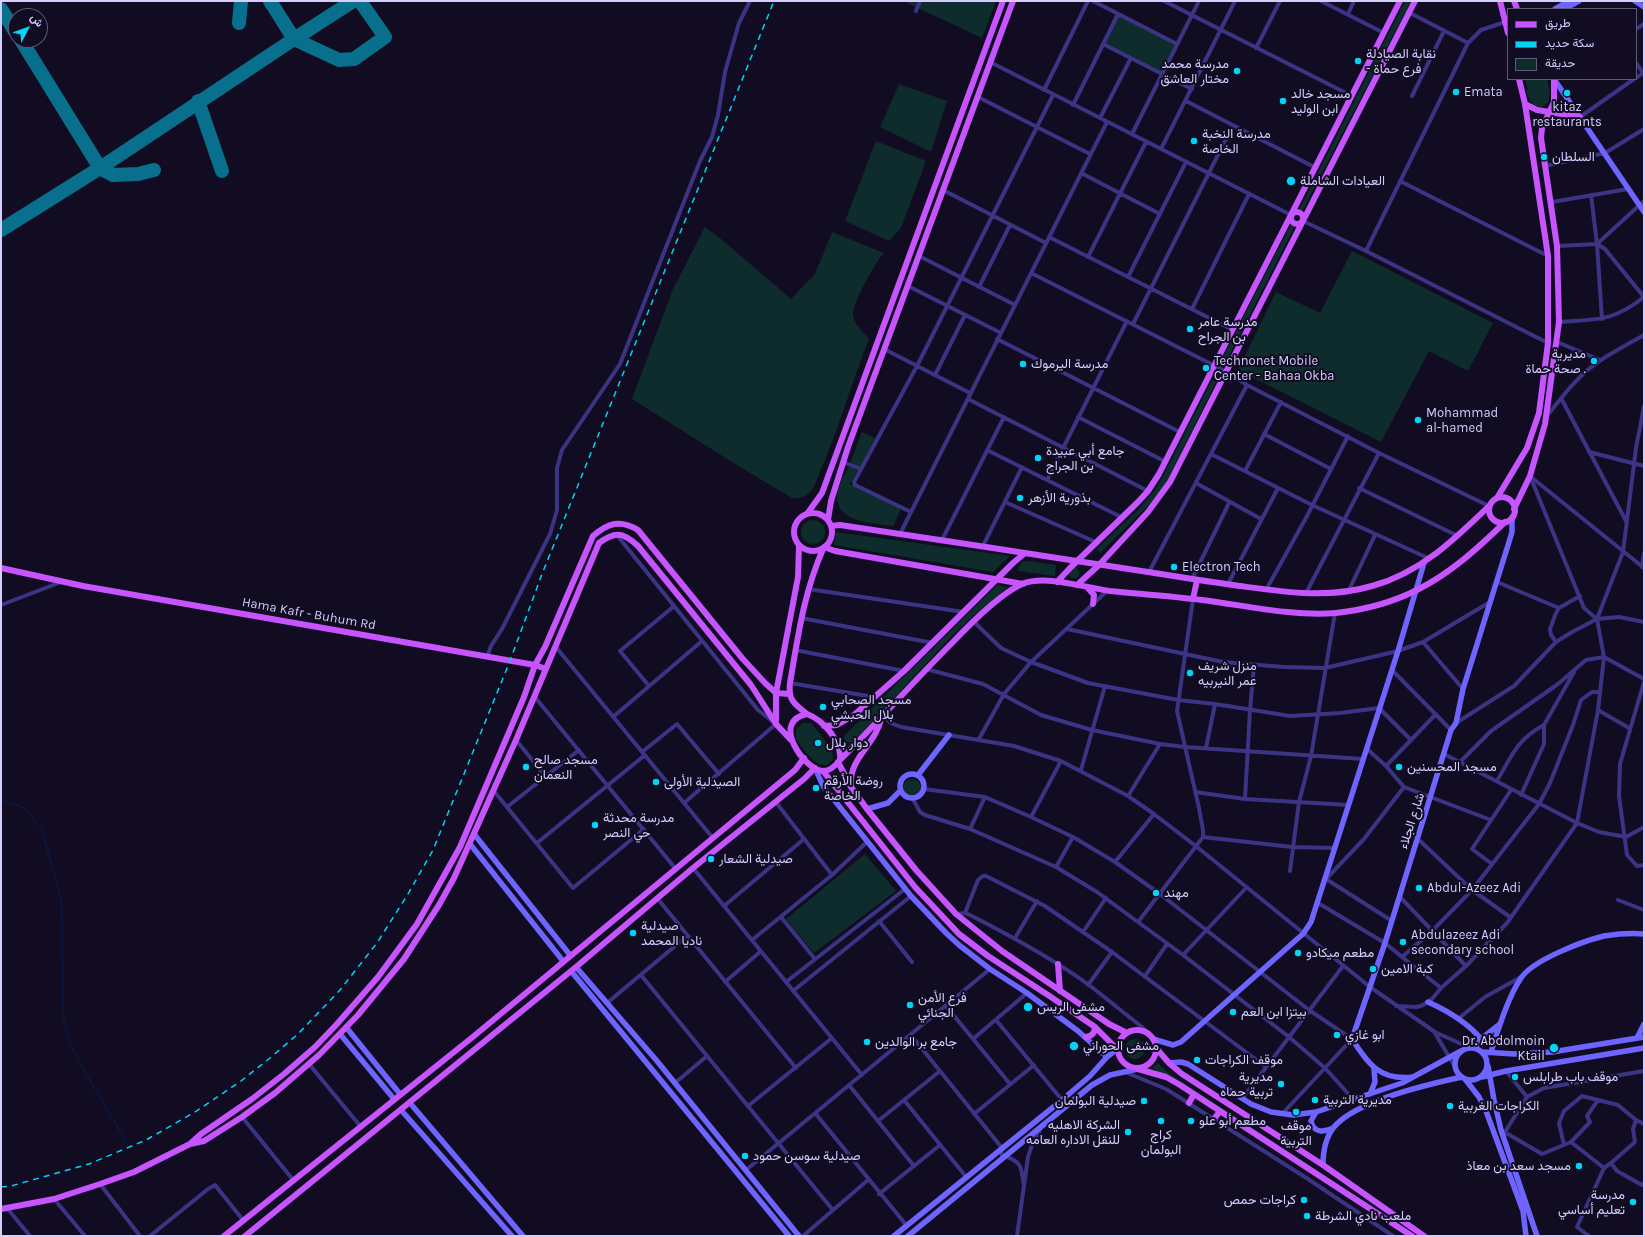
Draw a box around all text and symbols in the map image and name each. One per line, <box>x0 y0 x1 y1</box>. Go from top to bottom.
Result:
north arrow <box>8 8 48 48</box>
legend <box>1507 8 1637 80</box>
text: ش <box>27 11 46 30</box>
text: طريق <box>1545 16 1570 30</box>
text: سكة حديد <box>1545 36 1594 50</box>
place label: نقابة الصيادلة - فرع حماة <box>1366 46 1436 77</box>
place label: مدرسة محمد مختار العاشق <box>1160 56 1229 87</box>
marker: نقابة الصيادلة - فرع حماة <box>1353 56 1363 66</box>
text: حديقة <box>1545 56 1575 70</box>
marker: مدرسة محمد مختار العاشق <box>1232 66 1242 76</box>
place label: Emata <box>1464 84 1503 100</box>
place label: مسجد خالد ابن الوليد <box>1291 86 1351 117</box>
marker: Emata <box>1451 87 1461 97</box>
marker: kitaz restaurants <box>1562 88 1572 98</box>
marker: مسجد خالد ابن الوليد <box>1278 96 1288 106</box>
place label: kitaz restaurants <box>1532 99 1602 130</box>
place label: مدرسة النخبة الخاصة <box>1202 126 1271 157</box>
marker: مدرسة النخبة الخاصة <box>1189 136 1199 146</box>
place label: السلطان <box>1552 149 1595 165</box>
marker: السلطان <box>1539 152 1549 162</box>
place label: العيادات الشاملة <box>1300 173 1385 189</box>
marker: العيادات الشاملة <box>1285 175 1297 187</box>
place label: مدرسة عامر بن الجراح <box>1198 314 1257 345</box>
marker: مدرسة عامر بن الجراح <box>1185 324 1195 334</box>
place label: مديرية صحة حماة . <box>1525 346 1586 377</box>
place label: Technonet Mobile Center - Bahaa Okba <box>1214 353 1335 384</box>
place label: مدرسة اليرموك <box>1031 356 1108 372</box>
marker: مديرية صحة حماة . <box>1589 356 1599 366</box>
marker: مدرسة اليرموك <box>1018 359 1028 369</box>
marker: Technonet Mobile Center - Bahaa Okba <box>1201 363 1211 373</box>
place label: Mohammad al-hamed <box>1426 405 1498 436</box>
marker: Mohammad al-hamed <box>1413 415 1423 425</box>
place label: جامع أبي عبيدة بن الجراح <box>1046 443 1124 474</box>
marker: جامع أبي عبيدة بن الجراح <box>1033 453 1043 463</box>
place label: بذورية الأزهر <box>1028 490 1091 506</box>
marker: بذورية الأزهر <box>1015 493 1025 503</box>
place label: Electron Tech <box>1182 559 1261 575</box>
marker: Electron Tech <box>1169 562 1179 572</box>
street label: Hama Kafr - Buhum Rd <box>241 595 377 633</box>
place label: منزل شريف عمر النيربيه <box>1198 658 1257 689</box>
marker: منزل شريف عمر النيربيه <box>1185 668 1195 678</box>
place label: مسجد الصحابي بلال الحبشي <box>831 692 911 723</box>
marker: مسجد الصحابي بلال الحبشي <box>818 702 828 712</box>
place label: دوار بلال <box>826 735 869 751</box>
marker: دوار بلال <box>813 738 823 748</box>
place label: مسجد صالح النعمان <box>534 752 598 783</box>
place label: مسجد المحسنين <box>1407 759 1497 775</box>
marker: مسجد صالح النعمان <box>521 762 531 772</box>
marker: مسجد المحسنين <box>1394 762 1404 772</box>
place label: روضة الأرقم الخاصة <box>824 773 883 804</box>
place label: الصيدلية الأولى <box>664 774 740 790</box>
marker: الصيدلية الأولى <box>651 777 661 787</box>
marker: روضة الأرقم الخاصة <box>811 783 821 793</box>
street label: شارع الجلاء <box>1396 791 1428 851</box>
place label: مدرسة محدثة حي النصر <box>603 810 674 841</box>
marker: مدرسة محدثة حي النصر <box>590 820 600 830</box>
place label: صيدلية الشعار <box>719 851 793 867</box>
marker: صيدلية الشعار <box>706 854 716 864</box>
place label: Abdul-Azeez Adi <box>1427 880 1521 896</box>
marker: Abdul-Azeez Adi <box>1414 883 1424 893</box>
place label: مهند <box>1164 885 1189 901</box>
marker: مهند <box>1151 888 1161 898</box>
place label: صيدلية ناديا المحمد <box>641 918 702 949</box>
place label: Abdulazeez Adi secondary school <box>1411 927 1514 958</box>
marker: صيدلية ناديا المحمد <box>628 928 638 938</box>
marker: Abdulazeez Adi secondary school <box>1398 937 1408 947</box>
place label: مطعم ميكادو <box>1306 945 1374 961</box>
marker: مطعم ميكادو <box>1293 948 1303 958</box>
place label: كبة الامين <box>1381 961 1433 977</box>
marker: كبة الامين <box>1368 964 1378 974</box>
place label: فرع الأمن الجنائي <box>918 990 967 1021</box>
place label: مشفى الريس <box>1037 999 1105 1015</box>
marker: فرع الأمن الجنائي <box>905 1000 915 1010</box>
marker: مشفى الريس <box>1022 1001 1034 1013</box>
place label: بيتزا ابن العم <box>1241 1004 1307 1020</box>
marker: بيتزا ابن العم <box>1228 1007 1238 1017</box>
place label: ابو غازي <box>1345 1027 1385 1043</box>
marker: ابو غازي <box>1332 1030 1342 1040</box>
place label: Dr. Abdolmoin Ktail <box>1462 1033 1545 1064</box>
place label: جامع بر الوالدين <box>875 1034 957 1050</box>
marker: جامع بر الوالدين <box>862 1037 872 1047</box>
place label: مشفى الحوراني <box>1083 1038 1159 1054</box>
marker: مشفى الحوراني <box>1068 1040 1080 1052</box>
marker: Dr. Abdolmoin Ktail <box>1548 1042 1560 1054</box>
place label: موقف الكراجات <box>1205 1052 1283 1068</box>
marker: موقف الكراجات <box>1192 1055 1202 1065</box>
place label: مديرية تربية حماه <box>1220 1069 1273 1100</box>
place label: موقف باب طرابلس <box>1523 1069 1618 1085</box>
marker: موقف باب طرابلس <box>1510 1072 1520 1082</box>
marker: مديرية تربية حماه <box>1276 1079 1286 1089</box>
place label: مديرية التربية <box>1323 1092 1392 1108</box>
place label: صيدلية البولمان <box>1055 1093 1136 1109</box>
marker: مديرية التربية <box>1310 1095 1320 1105</box>
marker: صيدلية البولمان <box>1139 1096 1149 1106</box>
place label: الكراجات الغربية <box>1458 1098 1539 1114</box>
marker: الكراجات الغربية <box>1445 1101 1455 1111</box>
marker: موقف التربية <box>1291 1107 1301 1117</box>
place label: مطعم أبو علو <box>1199 1113 1266 1129</box>
marker: كراج البولمان <box>1156 1116 1166 1126</box>
marker: مطعم أبو علو <box>1186 1116 1196 1126</box>
place label: الشركة الاهليه للنقل الاداره العامه <box>1026 1117 1120 1148</box>
place label: موقف التربية <box>1280 1118 1312 1149</box>
marker: الشركة الاهليه للنقل الاداره العامه <box>1123 1127 1133 1137</box>
place label: كراج البولمان <box>1141 1127 1181 1158</box>
place label: صيدلية سوسن حمود <box>753 1148 861 1164</box>
marker: صيدلية سوسن حمود <box>740 1151 750 1161</box>
place label: مسجد سعد بن معاذ <box>1466 1158 1571 1174</box>
marker: مسجد سعد بن معاذ <box>1574 1161 1584 1171</box>
place label: مدرسة تعليم أساسي <box>1558 1187 1625 1218</box>
place label: كراجات حمص <box>1224 1192 1296 1208</box>
marker: كراجات حمص <box>1299 1195 1309 1205</box>
marker: مدرسة تعليم أساسي <box>1628 1197 1638 1207</box>
place label: ملعب نادي الشرطة <box>1315 1208 1411 1224</box>
marker: ملعب نادي الشرطة <box>1302 1211 1312 1221</box>

